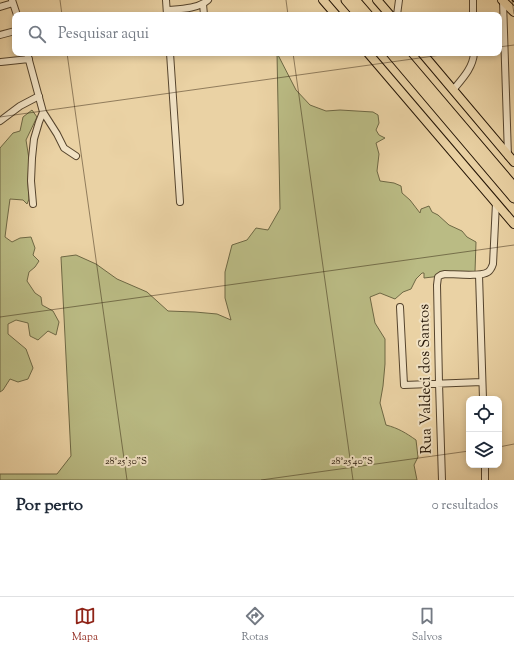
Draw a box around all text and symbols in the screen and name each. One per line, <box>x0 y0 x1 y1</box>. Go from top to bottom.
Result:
search box <box>12 12 502 56</box>
icon: search <box>26 23 48 45</box>
text: Pesquisar aqui <box>58 24 149 45</box>
street label: Rua Valdeci dos Santos <box>414 304 438 454</box>
map controls <box>466 396 502 468</box>
button: locate <box>466 396 502 432</box>
button: layers <box>466 432 502 468</box>
text: 28°25'30"S <box>105 454 147 469</box>
text: 28°25'40"S <box>331 454 373 469</box>
text: Por perto <box>16 494 83 518</box>
text: 0 resultados <box>432 497 498 515</box>
tab: Mapa <box>72 605 98 645</box>
tab: Rotas <box>242 605 268 645</box>
tab: Salvos <box>412 605 442 645</box>

